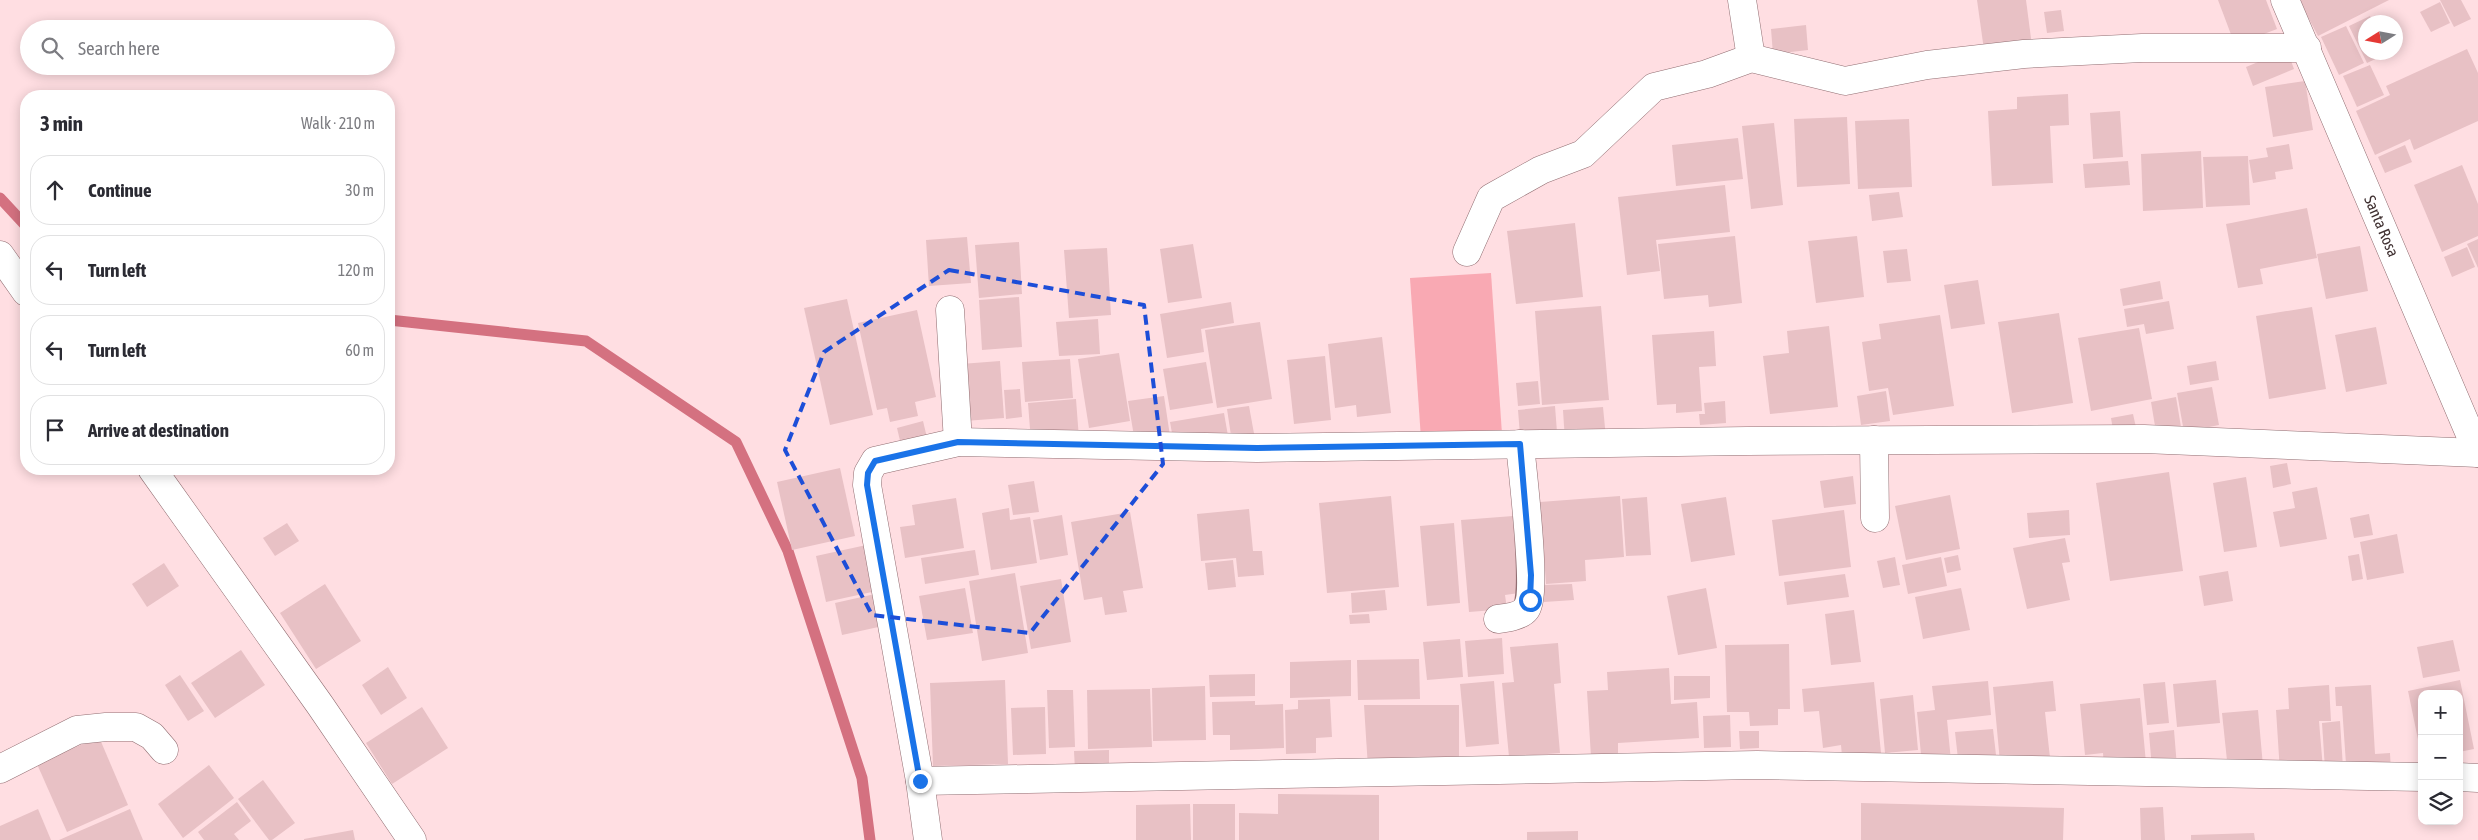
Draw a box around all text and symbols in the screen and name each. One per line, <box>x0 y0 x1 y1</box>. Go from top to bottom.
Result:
north arrow <box>2358 15 2403 60</box>
search box <box>20 20 395 75</box>
icon: search <box>38 34 66 62</box>
text: Search here <box>78 37 160 59</box>
text: 3 min <box>40 111 83 135</box>
text: Walk · 210 m <box>301 114 375 132</box>
icon: ahead <box>41 176 69 204</box>
text: Continue <box>88 179 152 201</box>
text: 30 m <box>345 181 374 199</box>
street label: Santa Rosa <box>2361 193 2403 259</box>
icon: left <box>41 256 69 284</box>
text: Turn left <box>88 259 146 281</box>
text: 120 m <box>338 261 374 279</box>
icon: left <box>41 336 69 364</box>
text: Turn left <box>88 339 146 361</box>
text: 60 m <box>345 341 374 359</box>
icon: arrive <box>41 416 69 444</box>
text: Arrive at destination <box>88 419 229 441</box>
route start <box>1519 589 1542 612</box>
map controls <box>2418 690 2463 825</box>
button: + <box>2418 690 2463 735</box>
button: − <box>2418 735 2463 780</box>
route end <box>909 770 932 793</box>
button: layers <box>2418 780 2463 825</box>

